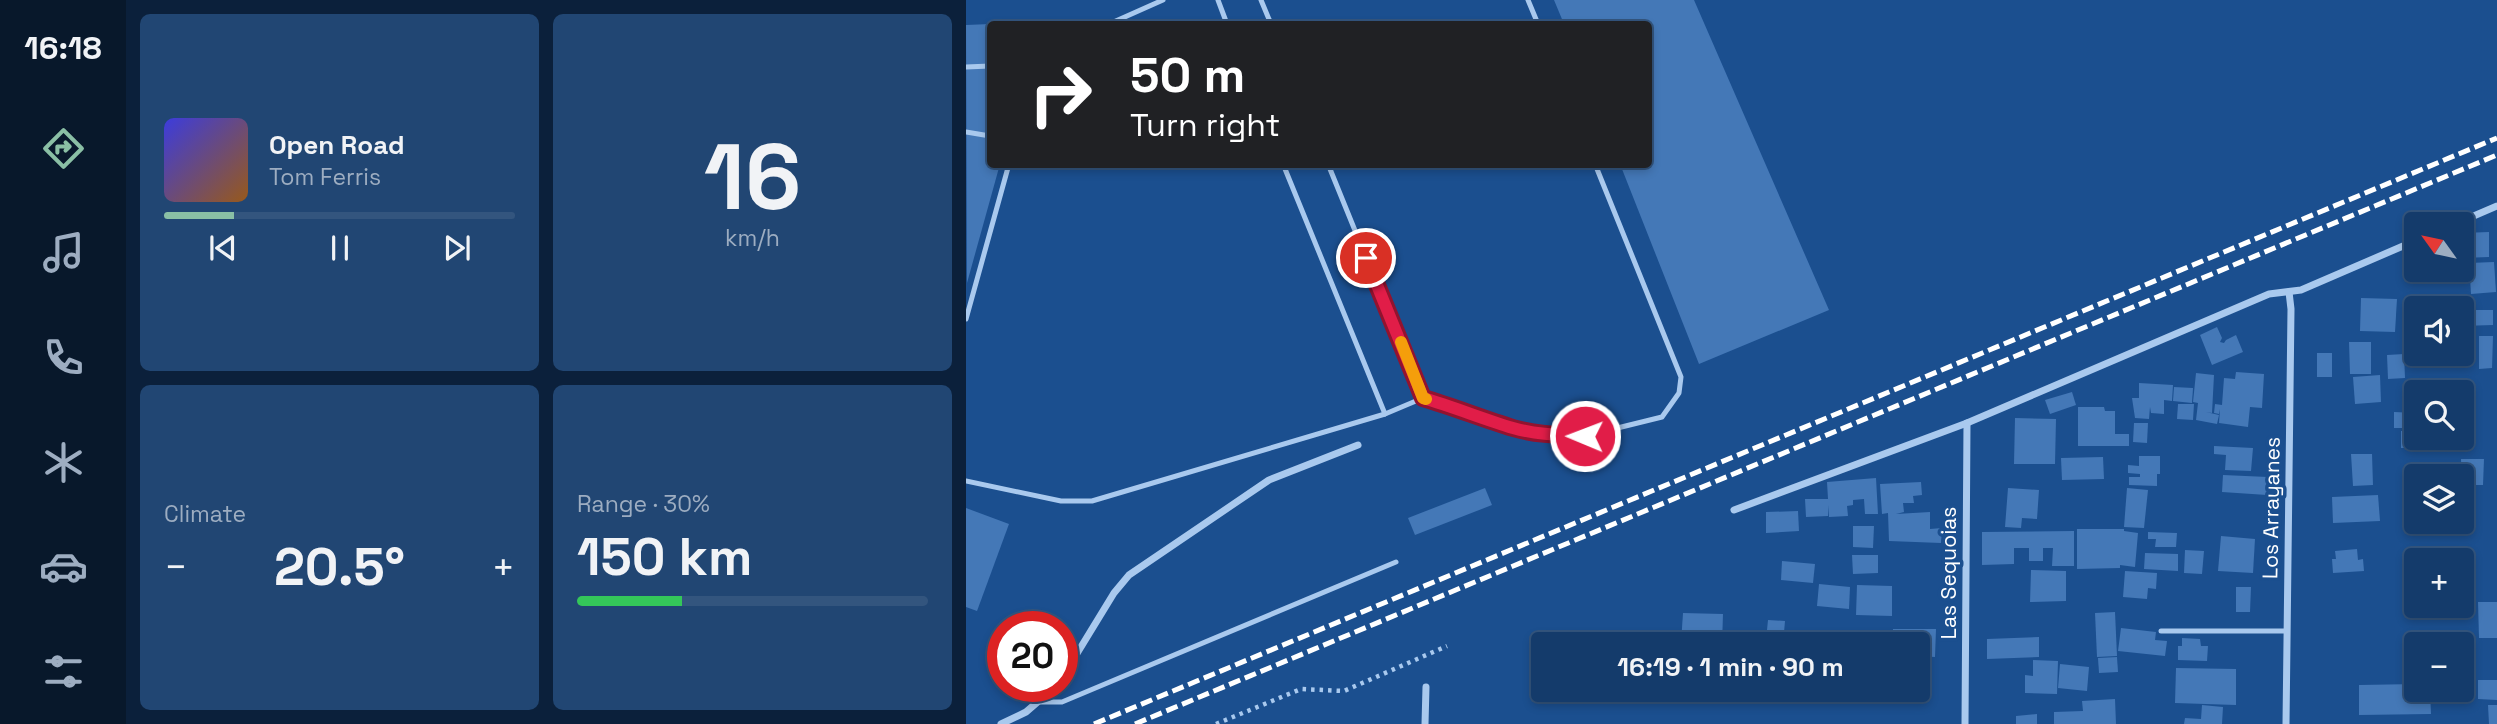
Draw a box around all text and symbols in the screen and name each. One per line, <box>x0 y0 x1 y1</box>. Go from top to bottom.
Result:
text: 16:18 <box>24 28 102 68</box>
text: 50 m <box>1130 44 1245 106</box>
icon: right <box>1015 49 1106 140</box>
text: Turn right <box>1130 105 1280 145</box>
text: 16 <box>704 119 801 236</box>
icon: directions <box>39 124 88 173</box>
text: Open Road <box>269 128 405 162</box>
text: Tom Ferris <box>269 162 381 192</box>
north arrow <box>2404 212 2474 282</box>
map controls <box>2404 212 2474 702</box>
text: km/h <box>725 223 780 253</box>
icon: music <box>39 228 88 277</box>
pin <box>1336 228 1396 288</box>
icon: previous <box>204 229 242 267</box>
icon: pause <box>321 229 359 267</box>
icon: next <box>438 229 476 267</box>
icon: arrive <box>1347 239 1385 277</box>
button: sound <box>2404 296 2474 366</box>
icon: phone <box>39 333 88 382</box>
button: search <box>2404 380 2474 450</box>
position arrow <box>1548 399 1622 473</box>
street label: Los Arrayanes <box>2256 437 2286 579</box>
icon: climate <box>39 438 88 487</box>
button: layers <box>2404 464 2474 534</box>
text: Range · 30% <box>577 489 710 519</box>
text: Climate <box>164 499 246 529</box>
street label: Las Sequoias <box>1935 507 1962 639</box>
text: 150 km <box>577 524 752 590</box>
text: 20.5° <box>274 534 405 600</box>
icon: car <box>39 542 88 591</box>
text: − <box>164 543 188 591</box>
text: + <box>491 543 515 591</box>
button: + <box>2404 548 2474 618</box>
speed limit sign: 20 <box>987 611 1078 702</box>
button: − <box>2404 632 2474 702</box>
icon: filters <box>39 647 88 696</box>
text: 16:19 · 1 min · 90 m <box>1617 650 1844 684</box>

